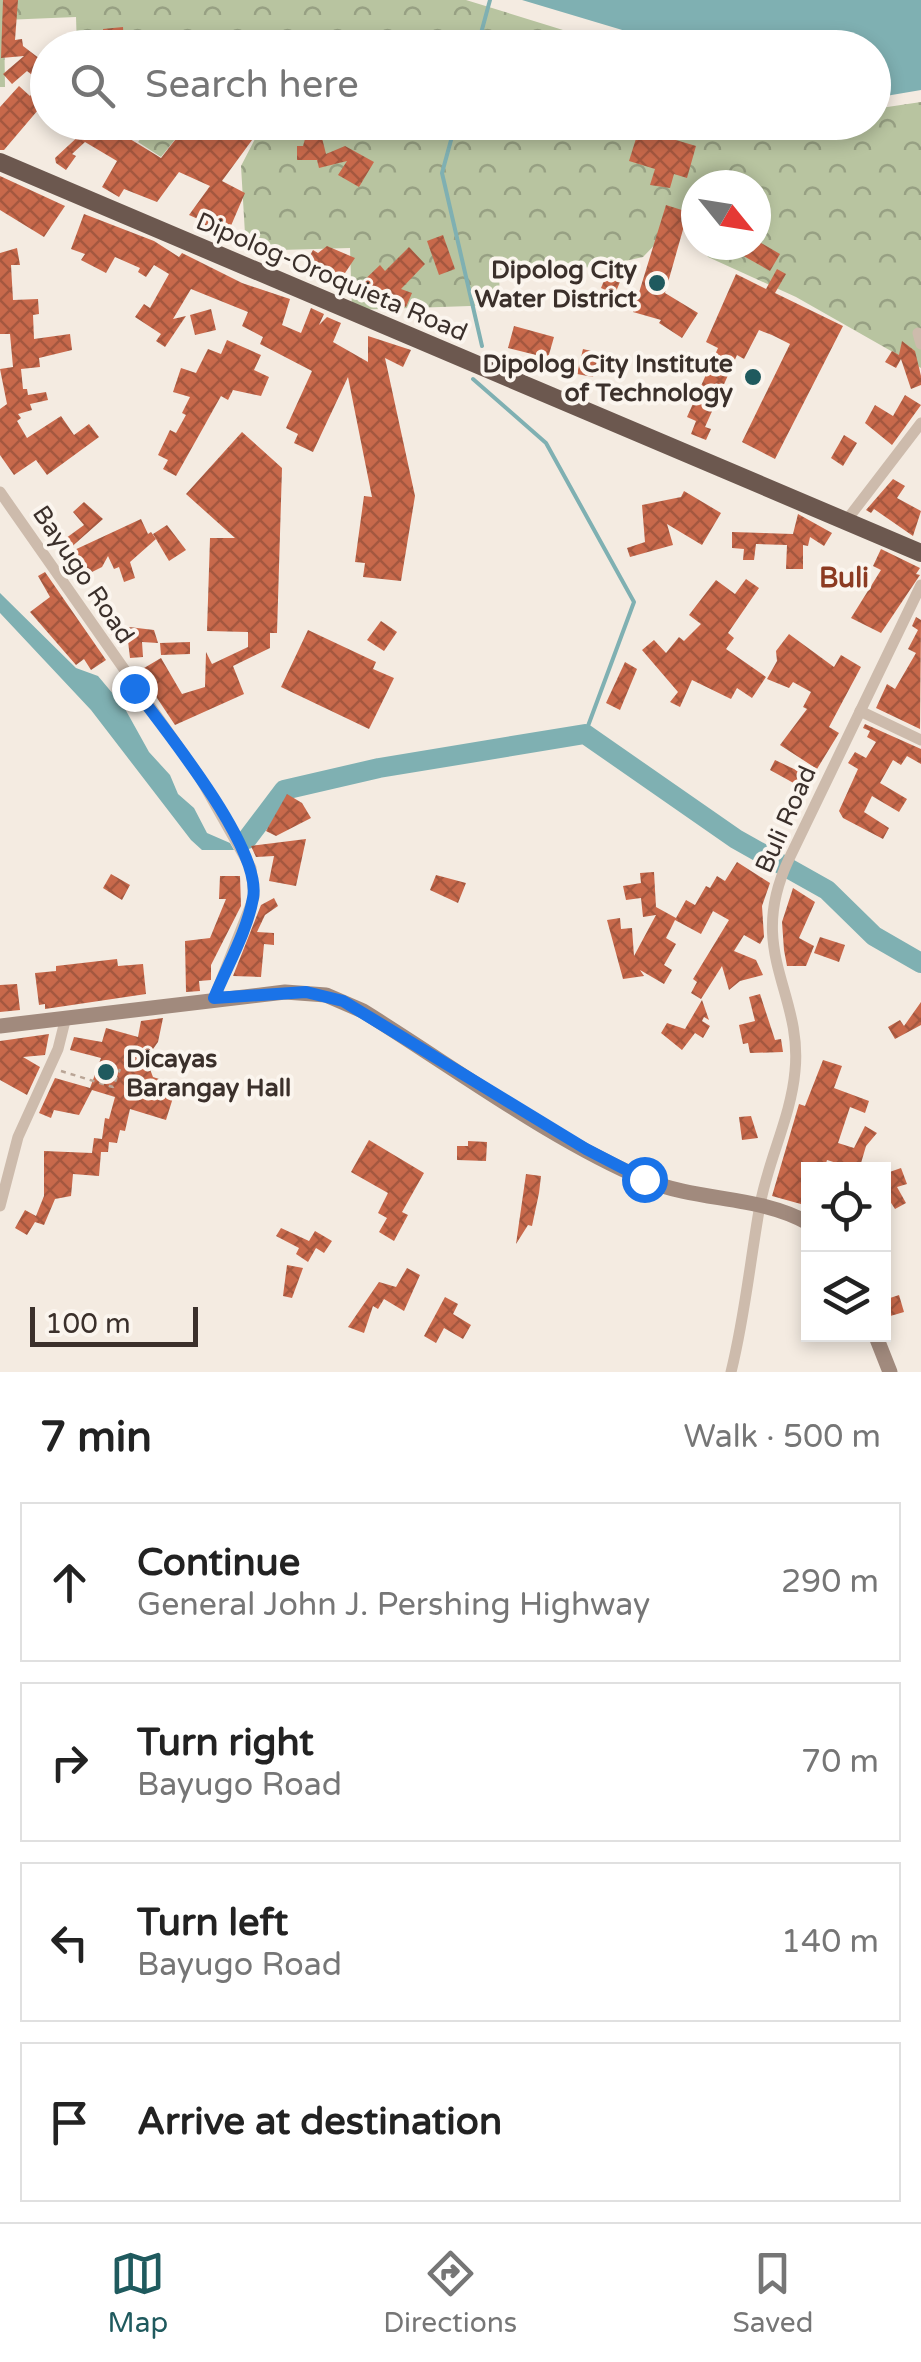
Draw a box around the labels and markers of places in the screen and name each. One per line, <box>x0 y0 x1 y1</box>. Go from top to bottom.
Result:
place label: Dipolog City Water District <box>474 255 638 314</box>
marker: Dipolog City Water District <box>646 272 668 294</box>
place label: Dipolog City Institute of Technology <box>483 349 734 408</box>
marker: Dipolog City Institute of Technology <box>742 366 764 388</box>
place label: Dicayas Barangay Hall <box>126 1044 291 1103</box>
marker: Dicayas Barangay Hall <box>95 1061 117 1083</box>

